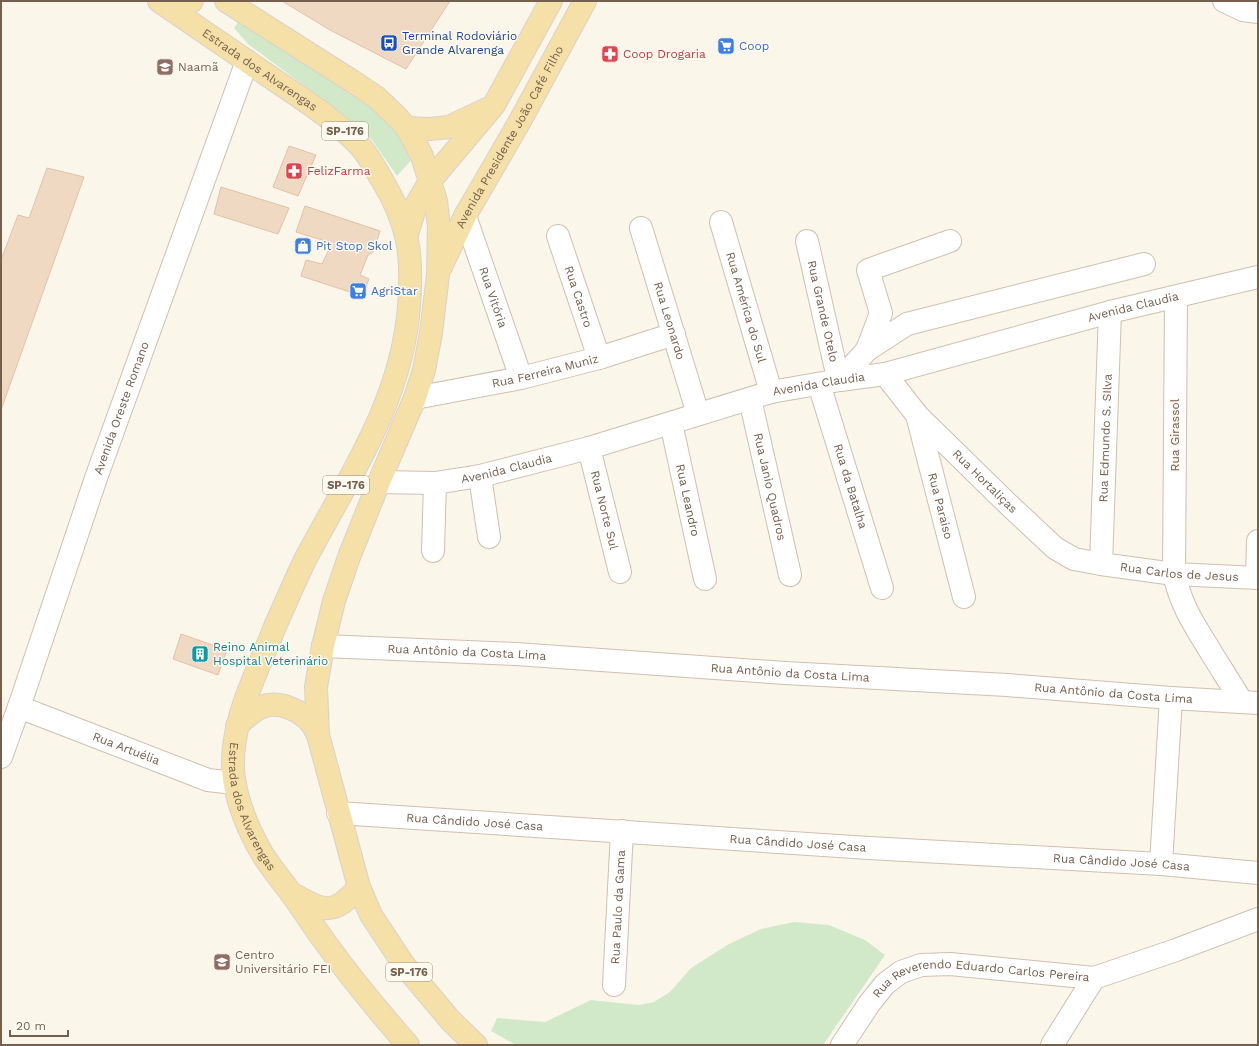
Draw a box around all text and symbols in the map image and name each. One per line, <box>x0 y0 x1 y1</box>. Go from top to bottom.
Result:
street label: Estrada dos Alvarengas <box>200 26 320 114</box>
place label: Terminal Rodoviário Grande Alvarenga <box>402 29 517 57</box>
bus stop icon: Terminal Rodoviário Grande Alvarenga <box>379 33 399 53</box>
supermarket icon: Coop <box>716 36 736 56</box>
place label: Coop <box>739 39 769 53</box>
street label: Avenida Presidente João Café Filho <box>453 43 566 231</box>
pharmacy icon: Coop Drogaria <box>600 44 620 64</box>
place label: Coop Drogaria <box>623 47 706 61</box>
school or university icon: Naamã <box>155 57 175 77</box>
place label: Naamã <box>178 60 219 74</box>
road number: SP-176 <box>322 122 368 140</box>
pharmacy icon: FelizFarma <box>284 161 304 181</box>
place label: FelizFarma <box>307 164 371 178</box>
shop icon: Pit Stop Skol <box>293 236 313 256</box>
place label: Pit Stop Skol <box>316 239 393 253</box>
street label: Rua América do Sul <box>723 250 769 365</box>
street label: Rua Grande Otelo <box>805 259 841 363</box>
street label: Rua Castro <box>562 264 595 329</box>
street label: Rua Vitória <box>476 265 510 330</box>
street label: Rua Leonardo <box>651 280 688 361</box>
supermarket icon: AgriStar <box>348 281 368 301</box>
place label: AgriStar <box>371 284 418 298</box>
street label: Avenida Claudia <box>1086 289 1180 325</box>
street label: Avenida Oreste Romano <box>91 340 152 477</box>
street label: Rua Ferreira Muniz <box>491 351 600 390</box>
street label: Avenida Claudia <box>772 370 866 399</box>
street label: Rua Edmundo S. SIlva <box>1096 373 1115 503</box>
street label: Rua Girassol <box>1168 398 1182 471</box>
street label: Rua Janio Quadros <box>751 432 789 542</box>
street label: Rua da Batalha <box>831 442 870 531</box>
street label: Rua Hortaliças <box>950 447 1020 516</box>
street label: Avenida Claudia <box>460 451 554 486</box>
street label: Rua Leandro <box>673 463 702 538</box>
street label: Rua Norte Sul <box>588 469 621 551</box>
street label: Rua Paraiso <box>925 471 956 541</box>
road number: SP-176 <box>323 476 369 494</box>
street label: Rua Carlos de Jesus <box>1119 560 1239 584</box>
place label: Reino Animal Hospital Veterinário <box>213 640 328 668</box>
street label: Rua Antônio da Costa Lima <box>387 642 547 663</box>
building icon: Reino Animal Hospital Veterinário <box>190 644 210 664</box>
street label: Rua Antônio da Costa Lima <box>710 661 870 685</box>
street label: Rua Antônio da Costa Lima <box>1034 680 1193 706</box>
street label: Rua Artuélia <box>91 729 162 768</box>
street label: Estrada dos Alvarengas <box>226 741 279 873</box>
street label: Rua Cândido José Casa <box>406 811 544 834</box>
street label: Rua Cândido José Casa <box>729 832 867 855</box>
street label: Rua Paulo da Gama <box>608 849 628 965</box>
street label: Rua Cândido José Casa <box>1053 851 1191 874</box>
place label: Centro Universitário FEI <box>235 948 331 976</box>
school or university icon: Centro Universitário FEI <box>212 952 232 972</box>
street label: Rua Reverendo Eduardo Carlos Pereira <box>870 957 1090 1001</box>
road number: SP-176 <box>386 963 432 981</box>
scale bar <box>10 1012 68 1038</box>
text: 20 m <box>16 1019 46 1033</box>

